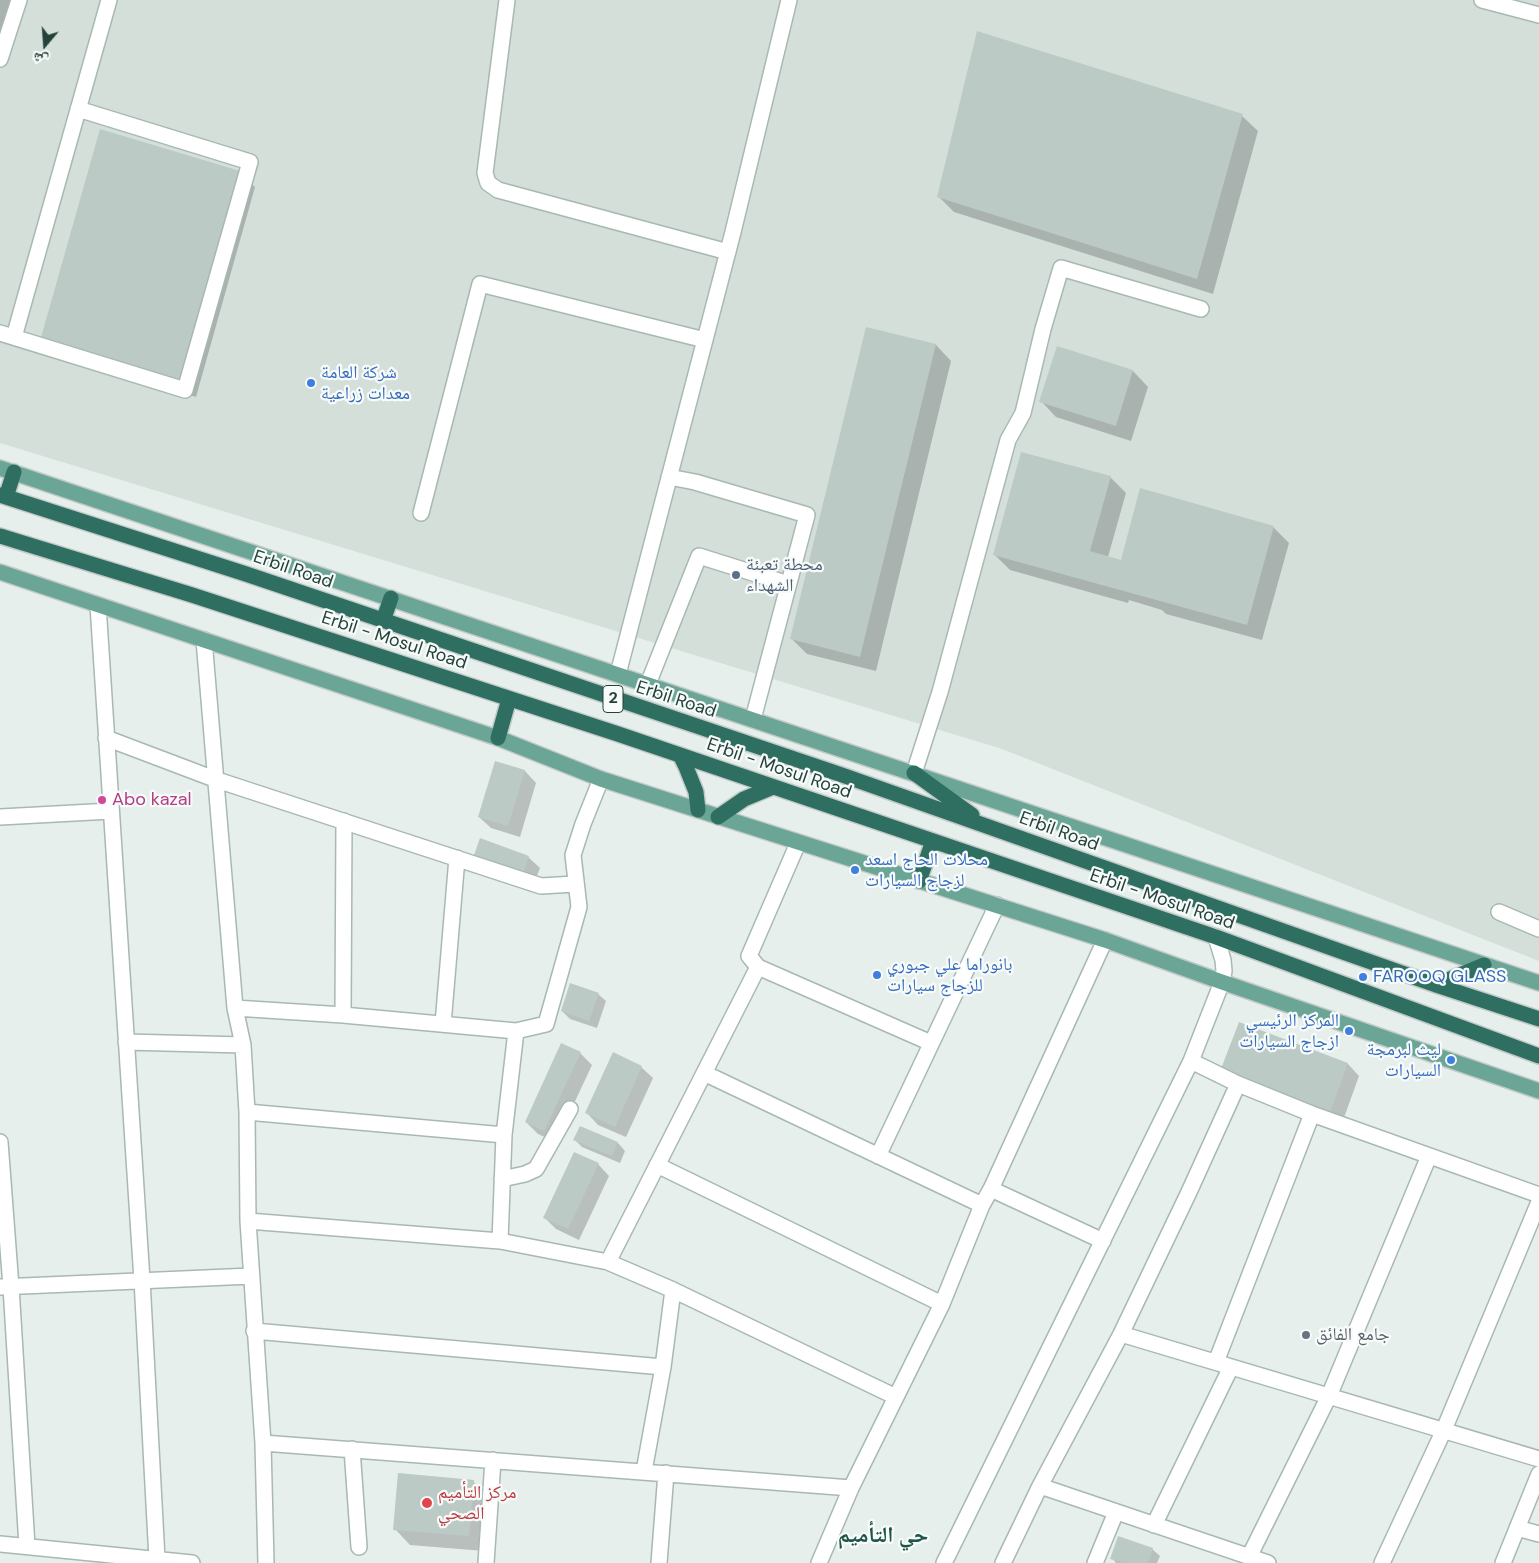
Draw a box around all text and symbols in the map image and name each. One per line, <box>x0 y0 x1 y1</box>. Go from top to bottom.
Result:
north arrow <box>20 20 70 70</box>
text: ش <box>31 48 50 70</box>
place label: شركة العامة معدات زراعية <box>321 362 410 404</box>
marker: شركة العامة معدات زراعية <box>305 377 317 389</box>
street label: Erbil Road <box>250 546 336 594</box>
place label: محطة تعبئة الشهداء <box>746 554 823 596</box>
marker: محطة تعبئة الشهداء <box>730 569 742 581</box>
street label: Erbil - Mosul Road <box>319 607 469 675</box>
street label: Erbil Road <box>633 677 719 723</box>
road number: 2 <box>603 686 623 712</box>
street label: Erbil - Mosul Road <box>704 734 854 804</box>
place label: Abo kazal <box>112 789 192 811</box>
marker: Abo kazal <box>96 794 108 806</box>
street label: Erbil Road <box>1016 808 1102 856</box>
place label: محلات الحاج اسعد لزجاج السيارات <box>865 849 988 892</box>
marker: محلات الحاج اسعد لزجاج السيارات <box>849 864 861 876</box>
street label: Erbil - Mosul Road <box>1087 865 1237 935</box>
place label: بانوراما علي جبوري للزجاج سيارات <box>887 954 1013 996</box>
place label: FAROOQ GLASS <box>1373 966 1507 988</box>
marker: بانوراما علي جبوري للزجاج سيارات <box>871 969 883 981</box>
marker: FAROOQ GLASS <box>1357 971 1369 983</box>
place label: المركز الرئيسي ازجاج السيارات <box>1239 1010 1339 1052</box>
marker: المركز الرئيسي ازجاج السيارات <box>1343 1025 1355 1037</box>
place label: ليث لبرمجة السيارات <box>1367 1039 1441 1082</box>
marker: ليث لبرمجة السيارات <box>1445 1054 1457 1066</box>
place label: جامع الفائق <box>1316 1324 1390 1346</box>
marker: جامع الفائق <box>1300 1329 1312 1341</box>
place label: مركز التأميم الصحي <box>438 1482 516 1525</box>
marker: مركز التأميم الصحي <box>420 1496 434 1510</box>
district label: حي التأميم <box>838 1523 928 1549</box>

